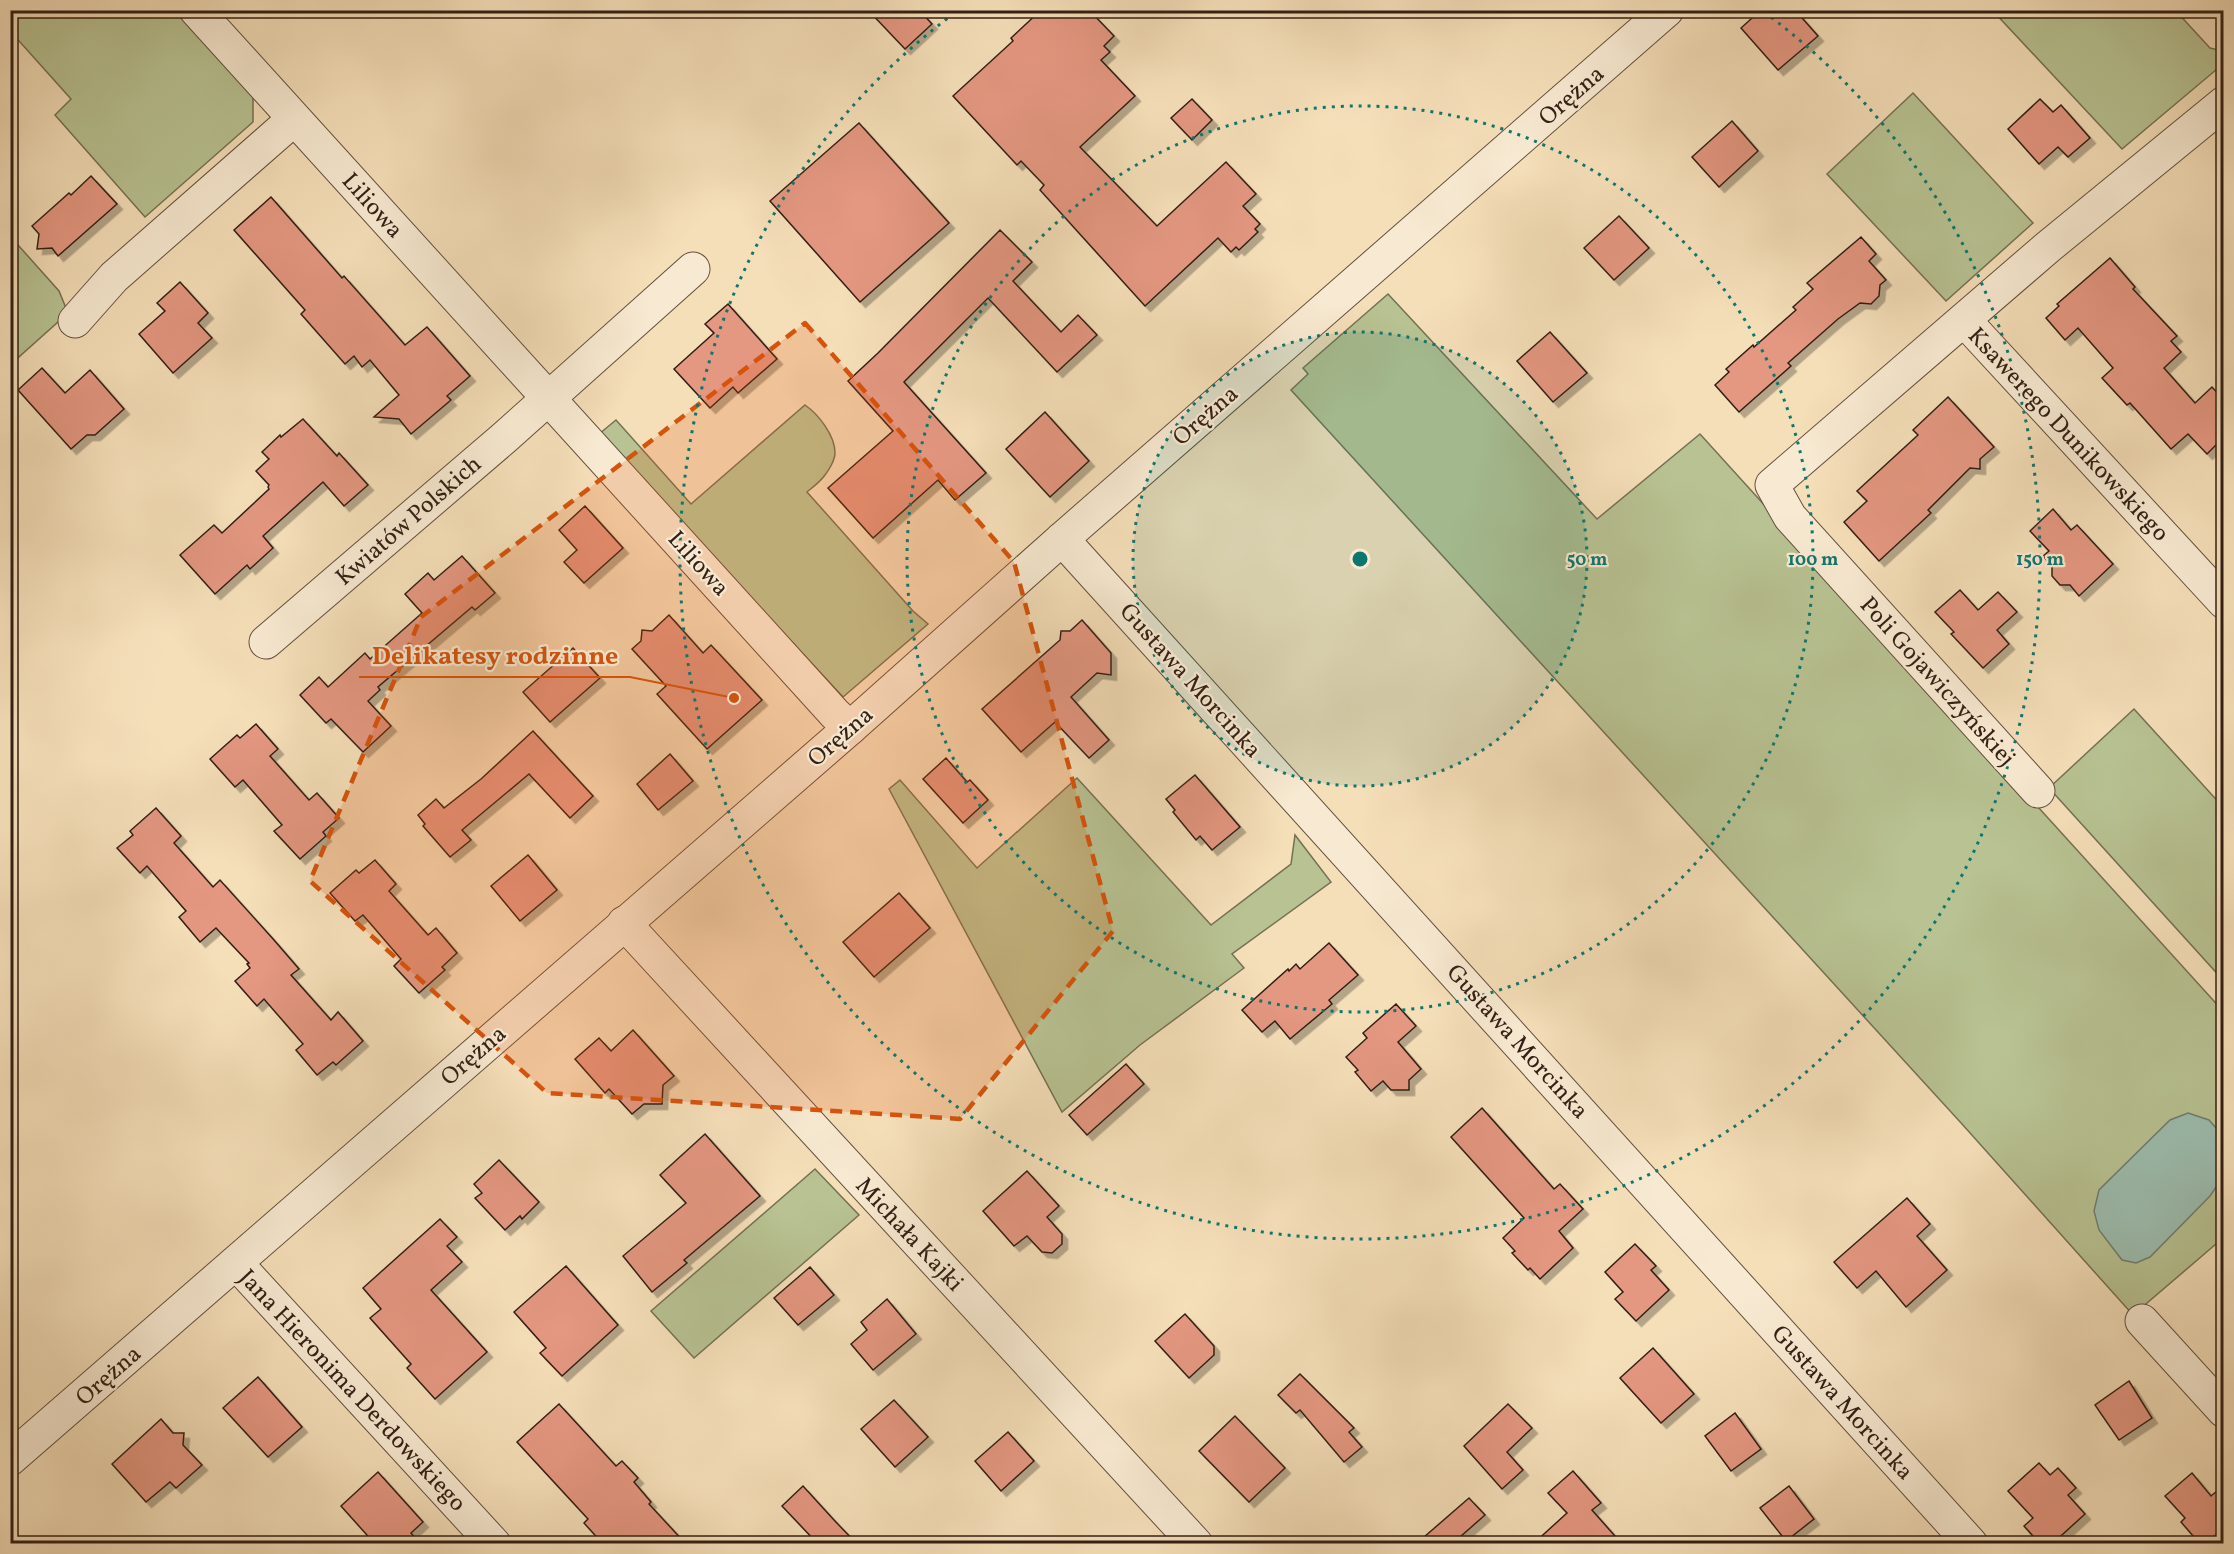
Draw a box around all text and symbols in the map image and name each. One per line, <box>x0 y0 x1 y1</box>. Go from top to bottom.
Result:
street label: Orężna <box>1532 58 1613 135</box>
street label: Liliowa <box>333 166 410 247</box>
street label: Ksawerego Dunikowskiego <box>1959 321 2176 550</box>
street label: Orężna <box>1166 378 1247 455</box>
street label: Kwiatów Polskich <box>329 448 490 595</box>
street label: Liliowa <box>659 524 736 605</box>
text: 50 m <box>1567 548 1607 573</box>
text: 100 m <box>1788 548 1838 573</box>
text: 150 m <box>2016 548 2064 573</box>
centre of rings <box>1350 549 1370 569</box>
street label: Poli Gojawiczyńskiej <box>1851 590 2022 775</box>
street label: Gustawa Morcinka <box>1111 596 1269 766</box>
callout: Delikatesy rodzinne <box>359 633 630 677</box>
text: Delikatesy rodzinne <box>372 639 618 675</box>
street label: Orężna <box>801 699 882 776</box>
street label: Gustawa Morcinka <box>1438 957 1596 1127</box>
street label: Orężna <box>434 1018 515 1095</box>
street label: Michała Kajki <box>847 1171 970 1300</box>
street label: Jana Hieronima Derdowskiego <box>230 1263 473 1520</box>
street label: Gustawa Morcinka <box>1763 1318 1921 1488</box>
street label: Orężna <box>69 1338 150 1415</box>

